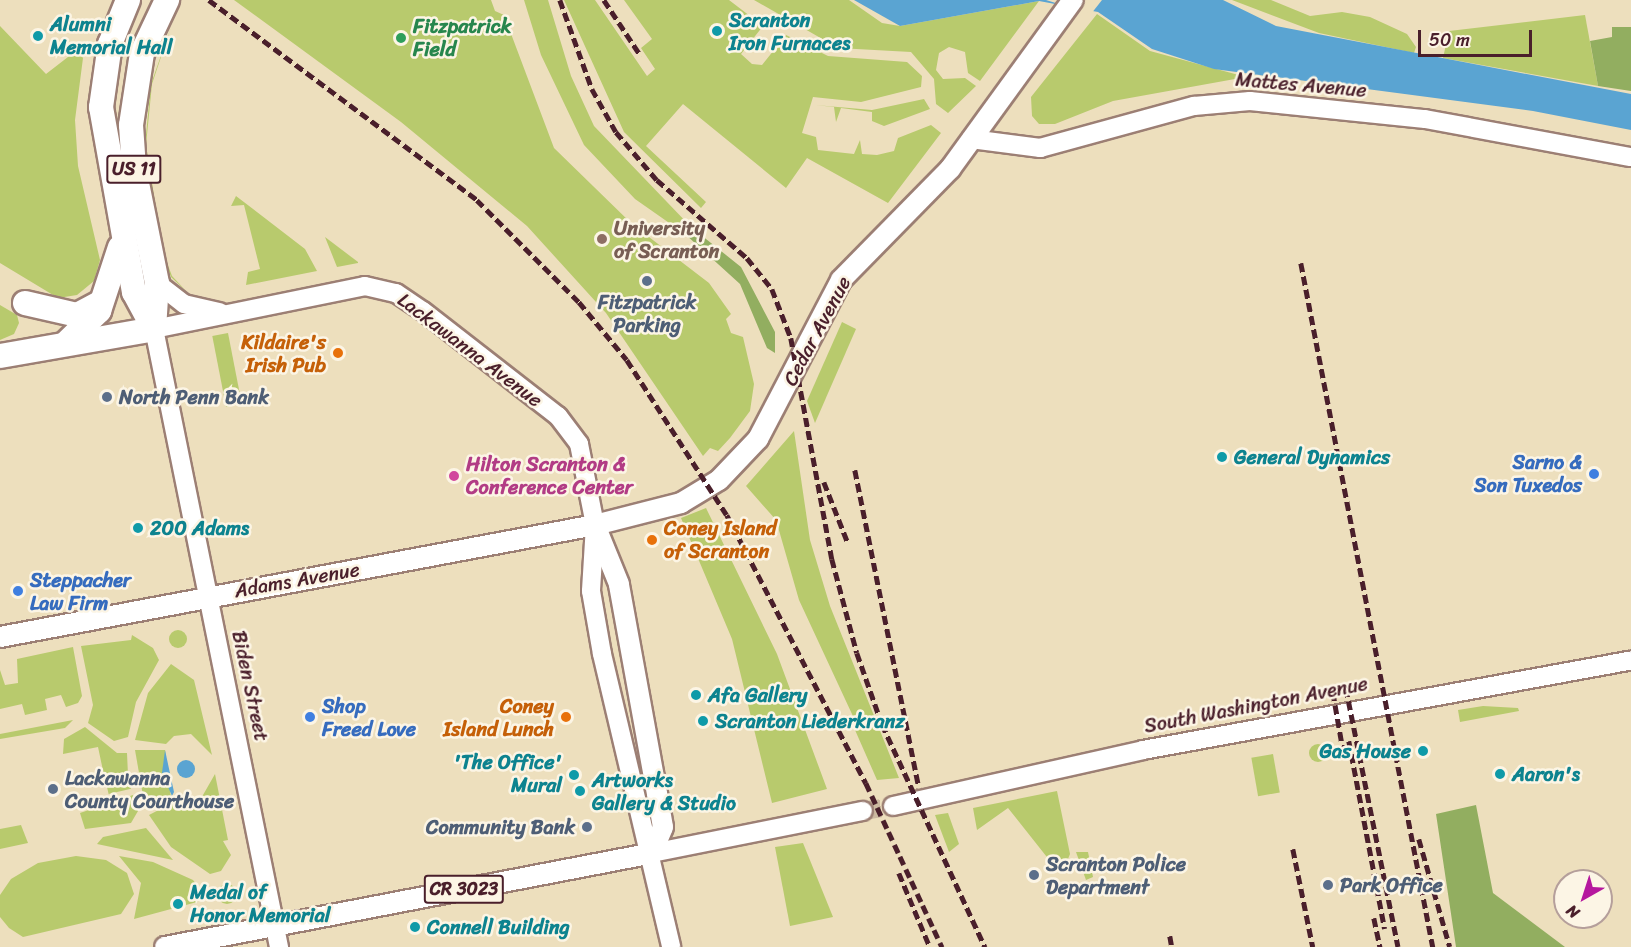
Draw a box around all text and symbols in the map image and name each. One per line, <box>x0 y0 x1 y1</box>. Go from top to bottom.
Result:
place label: Scranton Iron Furnaces <box>729 8 851 55</box>
place label: Alumni Memorial Hall <box>50 13 172 60</box>
place label: Fitzpatrick Field <box>413 14 511 61</box>
scale bar <box>1421 18 1535 56</box>
marker: Scranton Iron Furnaces <box>710 24 724 38</box>
text: 50 m <box>1429 24 1470 56</box>
marker: Alumni Memorial Hall <box>31 29 45 43</box>
marker: Fitzpatrick Field <box>394 31 408 45</box>
street label: Mattes Avenue <box>1235 67 1367 103</box>
road number: US 11 <box>106 154 162 184</box>
place label: University of Scranton <box>614 216 720 263</box>
marker: University of Scranton <box>595 232 609 246</box>
street label: Cedar Avenue <box>778 272 856 390</box>
marker: Fitzpatrick Parking <box>640 274 654 288</box>
street label: Lackawanna Avenue <box>393 288 547 412</box>
place label: Fitzpatrick Parking <box>598 290 696 337</box>
place label: Kildaire's Irish Pub <box>241 330 326 377</box>
marker: Kildaire's Irish Pub <box>331 346 345 360</box>
place label: North Penn Bank <box>119 385 269 409</box>
marker: North Penn Bank <box>100 390 114 404</box>
place label: General Dynamics <box>1234 445 1390 469</box>
marker: General Dynamics <box>1215 450 1229 464</box>
place label: Sarno & Son Tuxedos <box>1474 450 1582 497</box>
place label: Hilton Scranton & Conference Center <box>466 452 633 499</box>
marker: Sarno & Son Tuxedos <box>1587 467 1601 481</box>
marker: Hilton Scranton & Conference Center <box>447 469 461 483</box>
place label: 200 Adams <box>150 516 249 540</box>
place label: Coney Island of Scranton <box>664 516 778 563</box>
marker: 200 Adams <box>131 521 145 535</box>
marker: Coney Island of Scranton <box>645 533 659 547</box>
street label: Adams Avenue <box>233 557 361 603</box>
place label: Steppacher Law Firm <box>30 568 131 615</box>
marker: Steppacher Law Firm <box>11 584 25 598</box>
street label: Biden Street <box>227 628 273 744</box>
street label: South Washington Avenue <box>1142 671 1370 739</box>
place label: Afa Gallery <box>708 683 808 707</box>
marker: Afa Gallery <box>689 688 703 702</box>
place label: Shop Freed Love <box>322 694 416 741</box>
place label: Coney Island Lunch <box>443 694 554 741</box>
place label: Scranton Liederkranz <box>715 709 904 733</box>
marker: Shop Freed Love <box>303 710 317 724</box>
marker: Coney Island Lunch <box>559 710 573 724</box>
marker: Scranton Liederkranz <box>696 714 710 728</box>
place label: Gas House <box>1320 739 1411 763</box>
marker: Gas House <box>1416 744 1430 758</box>
place label: 'The Office' Mural <box>453 751 562 798</box>
place label: Aaron's <box>1512 762 1580 786</box>
place label: Lackawanna County Courthouse <box>65 766 234 813</box>
marker: Aaron's <box>1493 767 1507 781</box>
marker: 'The Office' Mural <box>567 768 581 782</box>
place label: Artworks Gallery & Studio <box>592 768 736 815</box>
marker: Lackawanna County Courthouse <box>46 782 60 796</box>
marker: Artworks Gallery & Studio <box>573 784 587 798</box>
place label: Community Bank <box>426 815 575 839</box>
marker: Community Bank <box>580 820 594 834</box>
place label: Scranton Police Department <box>1046 852 1186 899</box>
marker: Scranton Police Department <box>1027 868 1041 882</box>
north arrow <box>1553 869 1613 929</box>
place label: Park Office <box>1340 873 1443 897</box>
road number: CR 3023 <box>424 874 504 904</box>
marker: Park Office <box>1321 878 1335 892</box>
place label: Medal of Honor Memorial <box>190 880 330 927</box>
marker: Medal of Honor Memorial <box>171 897 185 911</box>
text: N <box>1559 897 1586 927</box>
place label: Connell Building <box>427 915 570 939</box>
marker: Connell Building <box>408 920 422 934</box>

